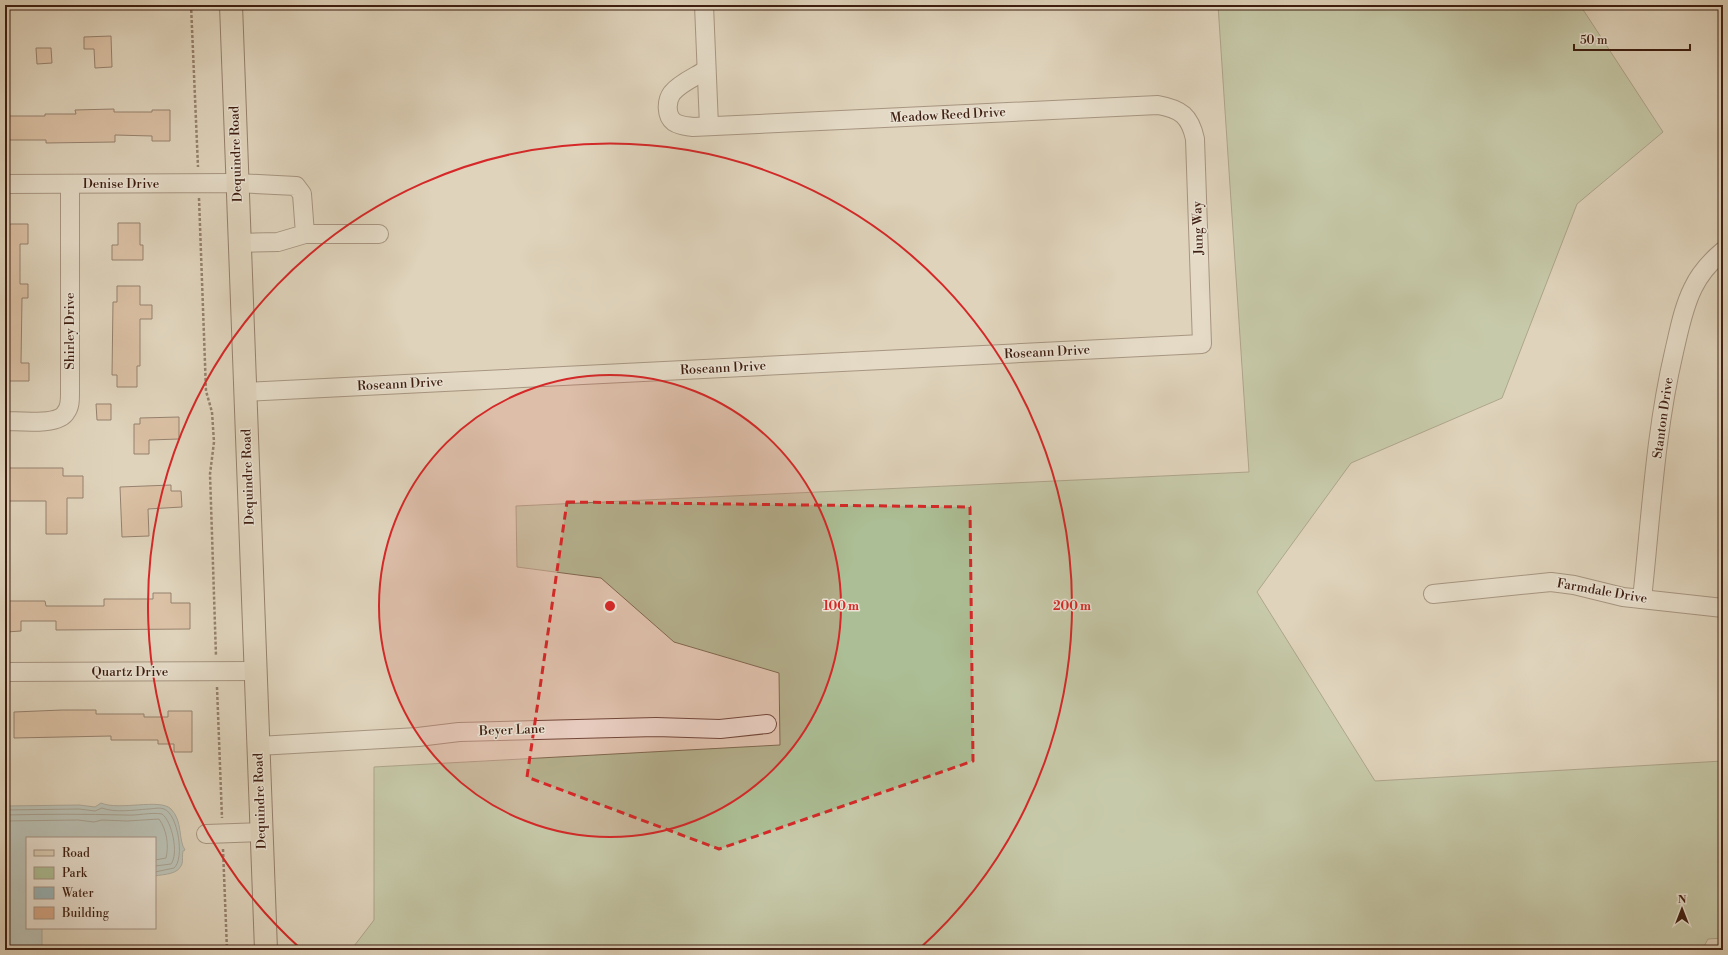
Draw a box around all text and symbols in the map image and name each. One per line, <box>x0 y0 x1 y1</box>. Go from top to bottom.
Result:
scale bar <box>1574 26 1690 52</box>
text: 50 m <box>1580 33 1608 48</box>
street label: Meadow Reed Drive <box>890 104 1007 126</box>
street label: Dequindre Road <box>226 105 246 202</box>
street label: Denise Drive <box>83 176 160 192</box>
street label: Jung Way <box>1189 200 1207 256</box>
street label: Shirley Drive <box>62 292 78 370</box>
street label: Roseann Drive <box>1003 342 1091 362</box>
street label: Roseann Drive <box>679 358 767 378</box>
street label: Roseann Drive <box>356 374 444 394</box>
street label: Stanton Drive <box>1649 376 1677 460</box>
street label: Dequindre Road <box>238 428 258 525</box>
street label: Farmdale Drive <box>1555 575 1649 607</box>
centre of rings <box>603 599 617 613</box>
text: 100 m <box>823 599 859 614</box>
text: 200 m <box>1053 599 1091 614</box>
street label: Quartz Drive <box>92 664 169 680</box>
street label: Beyer Lane <box>478 721 546 739</box>
street label: Dequindre Road <box>250 752 270 849</box>
legend <box>26 837 156 929</box>
text: Road <box>62 846 90 861</box>
text: Park <box>62 866 88 881</box>
text: Water <box>61 886 94 901</box>
north arrow <box>1662 889 1702 929</box>
text: N <box>1678 893 1687 907</box>
text: Building <box>61 906 110 921</box>

